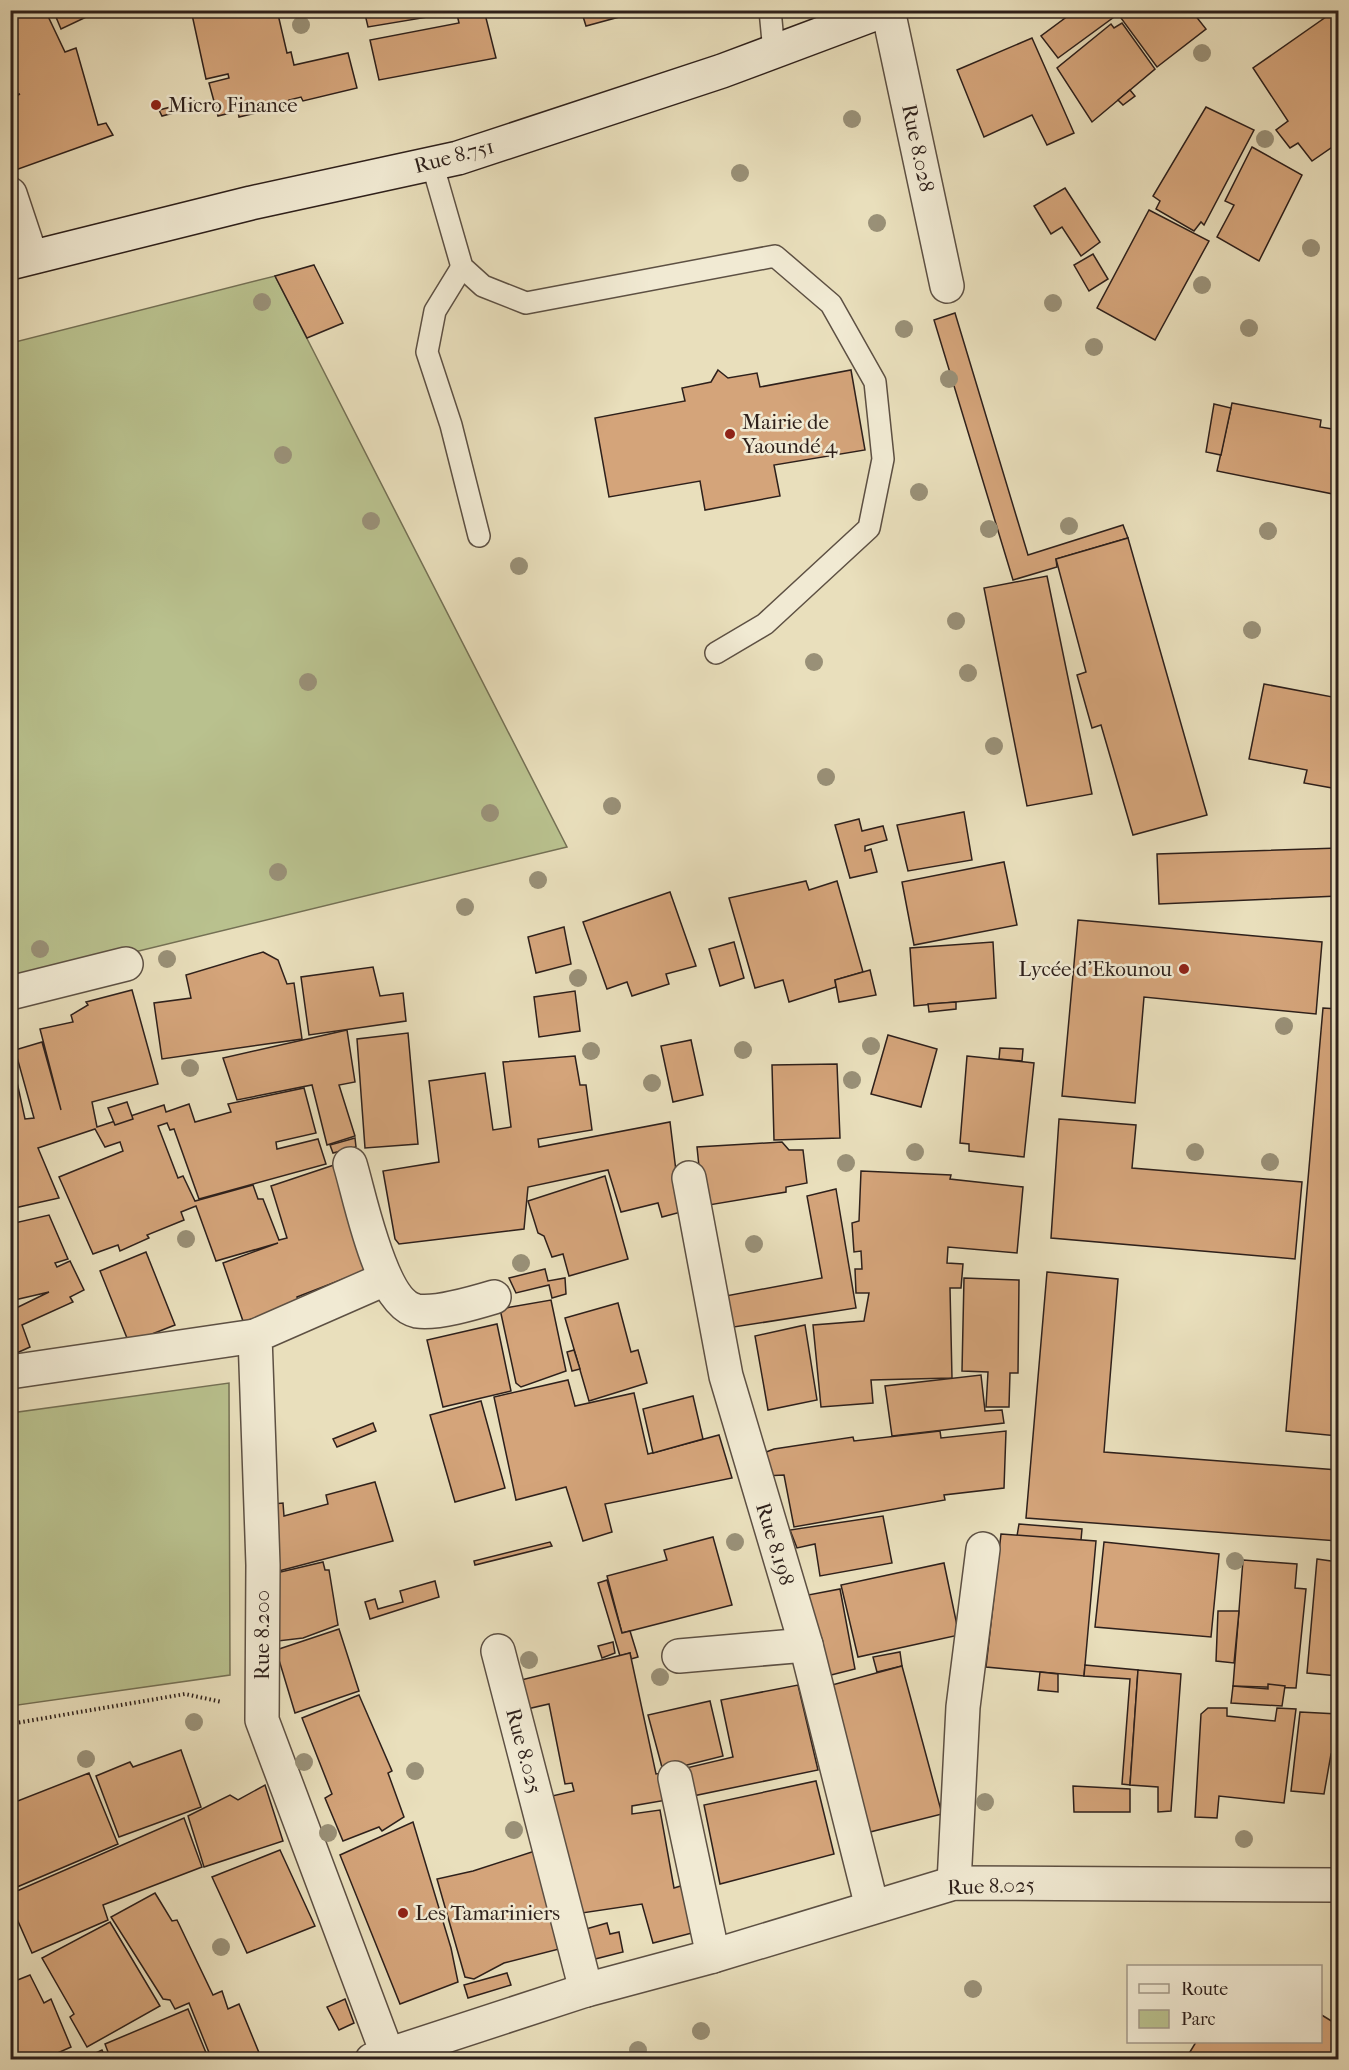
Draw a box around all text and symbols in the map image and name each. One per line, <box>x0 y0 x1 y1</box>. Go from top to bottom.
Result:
place label: Micro Finance <box>168 93 298 117</box>
marker: Micro Finance <box>149 98 163 112</box>
street label: Rue 8.028 <box>897 102 939 194</box>
street label: Rue 8.751 <box>411 134 497 178</box>
place label: Mairie de Yaoundé 4 <box>741 410 838 458</box>
marker: Mairie de Yaoundé 4 <box>723 427 737 441</box>
place label: Lycée d'Ekounou <box>1018 957 1172 981</box>
marker: Lycée d'Ekounou <box>1177 962 1191 976</box>
street label: Rue 8.198 <box>751 1500 799 1588</box>
street label: Rue 8.200 <box>250 1590 274 1680</box>
street label: Rue 8.025 <box>501 1706 547 1796</box>
street label: Rue 8.025 <box>947 1872 1035 1900</box>
place label: Les Tamariniers <box>415 1901 560 1925</box>
marker: Les Tamariniers <box>396 1906 410 1920</box>
legend <box>1127 1965 1322 2043</box>
text: Route <box>1181 1979 1228 2000</box>
text: Parc <box>1181 2009 1216 2030</box>

